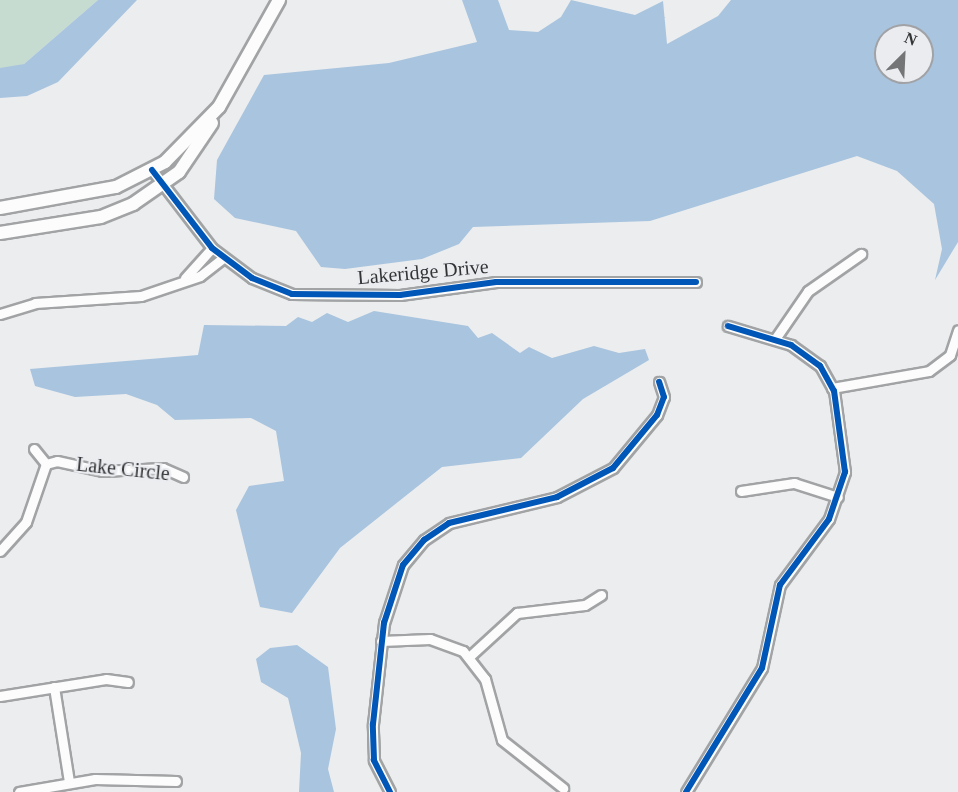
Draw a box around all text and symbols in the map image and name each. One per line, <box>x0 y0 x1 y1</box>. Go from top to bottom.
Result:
north arrow <box>874 24 934 84</box>
text: N <box>902 29 919 49</box>
street label: Lakeridge Drive <box>356 254 490 290</box>
street label: Lake Circle <box>75 452 171 486</box>

